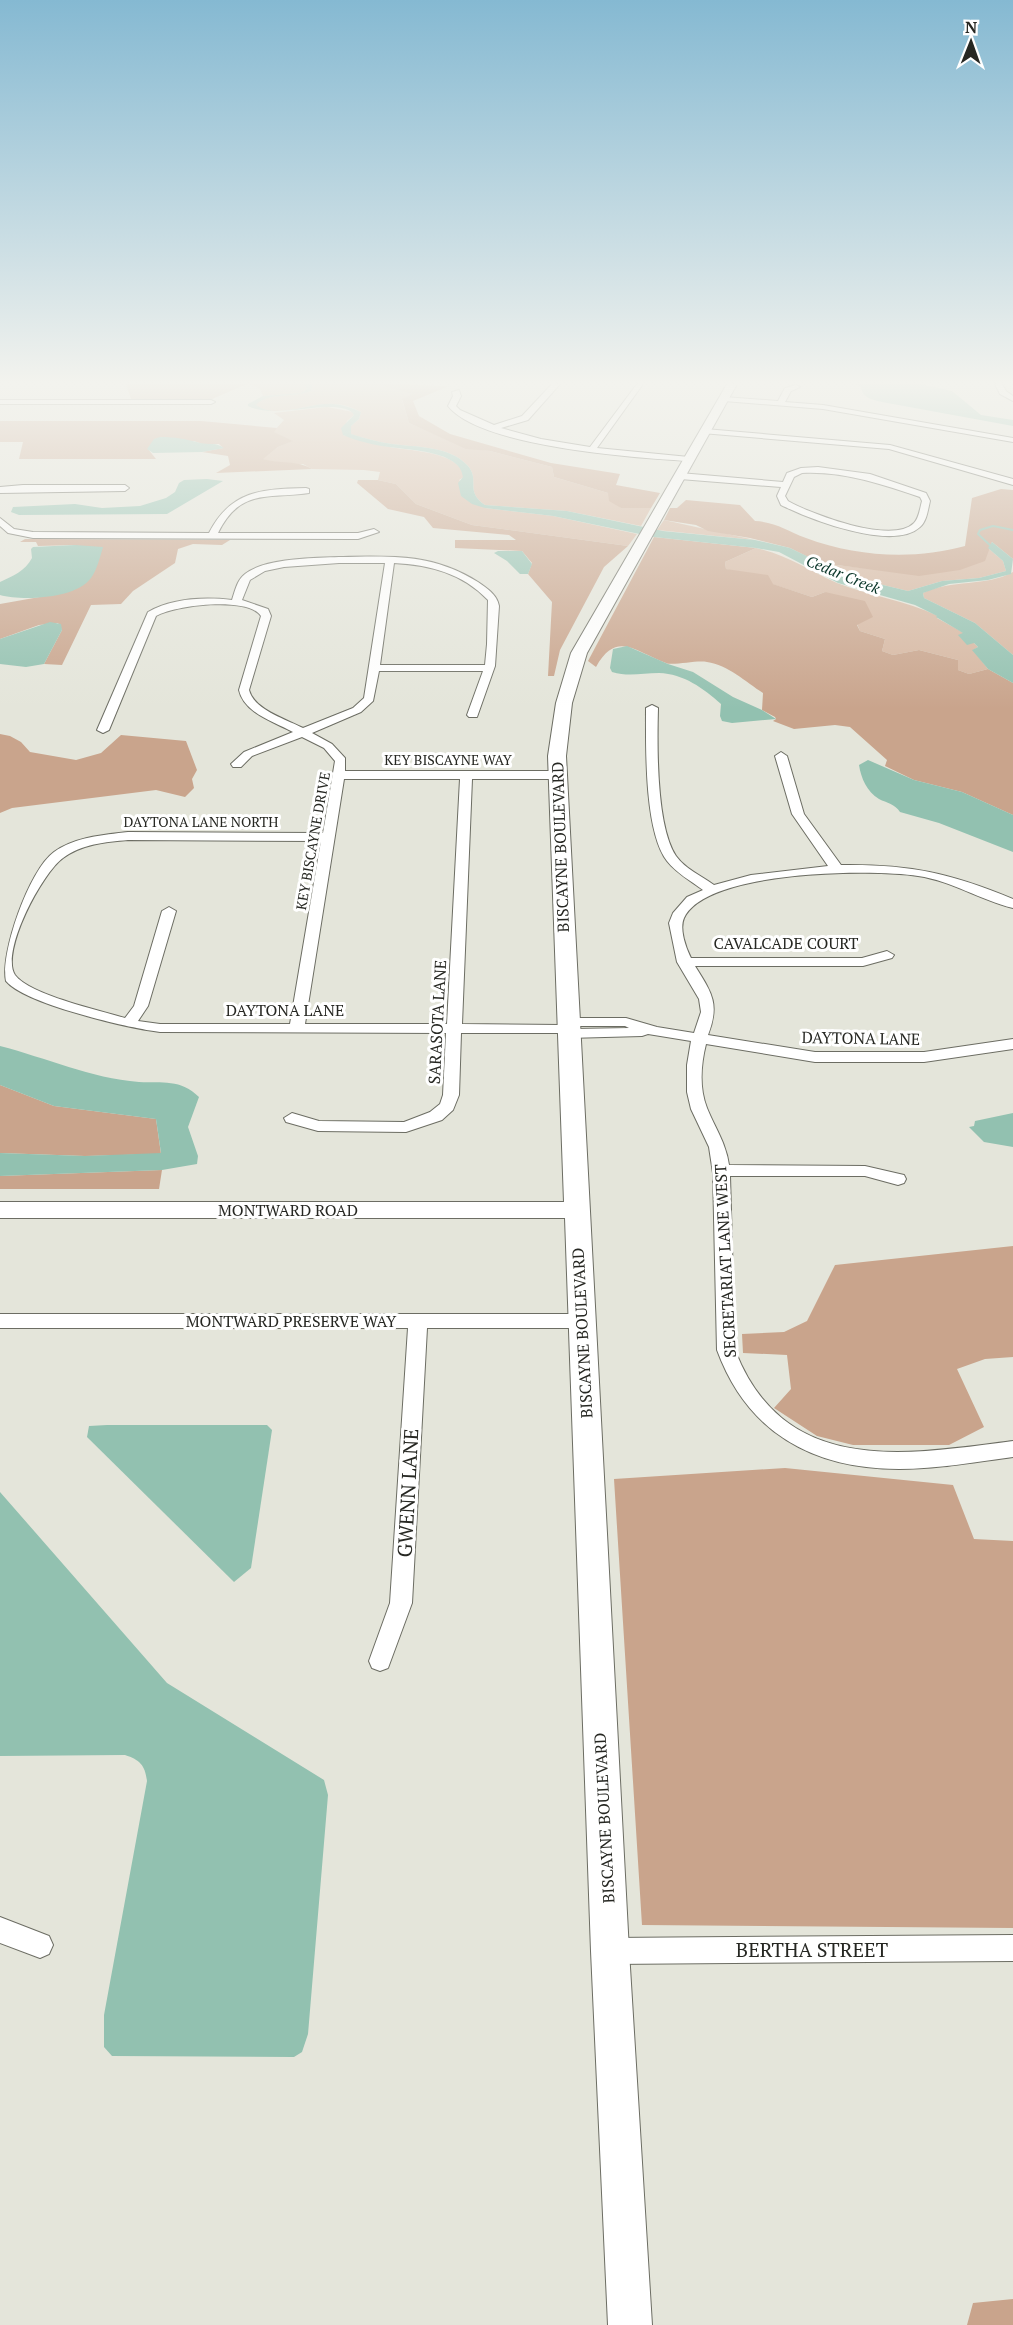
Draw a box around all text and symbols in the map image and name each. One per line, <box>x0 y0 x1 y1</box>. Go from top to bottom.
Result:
north arrow <box>941 12 1001 72</box>
text: N <box>965 16 978 38</box>
water label: Cedar Creek <box>804 550 884 598</box>
street label: KEY BISCAYNE WAY <box>384 750 513 769</box>
street label: BISCAYNE BOULEVARD <box>546 761 574 933</box>
street label: KEY BISCAYNE DRIVE <box>291 770 334 911</box>
street label: DAYTONA LANE NORTH <box>124 812 278 831</box>
street label: CAVALCADE COURT <box>713 932 859 954</box>
street label: SARASOTA LANE <box>423 959 451 1085</box>
street label: DAYTONA LANE <box>226 999 344 1021</box>
street label: DAYTONA LANE <box>802 1026 920 1050</box>
street label: SECRETARIAT LANE WEST <box>709 1164 741 1358</box>
street label: MONTWARD ROAD <box>218 1199 358 1221</box>
street label: BISCAYNE BOULEVARD <box>567 1247 597 1419</box>
street label: MONTWARD PRESERVE WAY <box>186 1310 397 1332</box>
street label: GWENN LANE <box>391 1428 424 1558</box>
street label: BISCAYNE BOULEVARD <box>589 1732 619 1904</box>
street label: BERTHA STREET <box>736 1936 888 1963</box>

